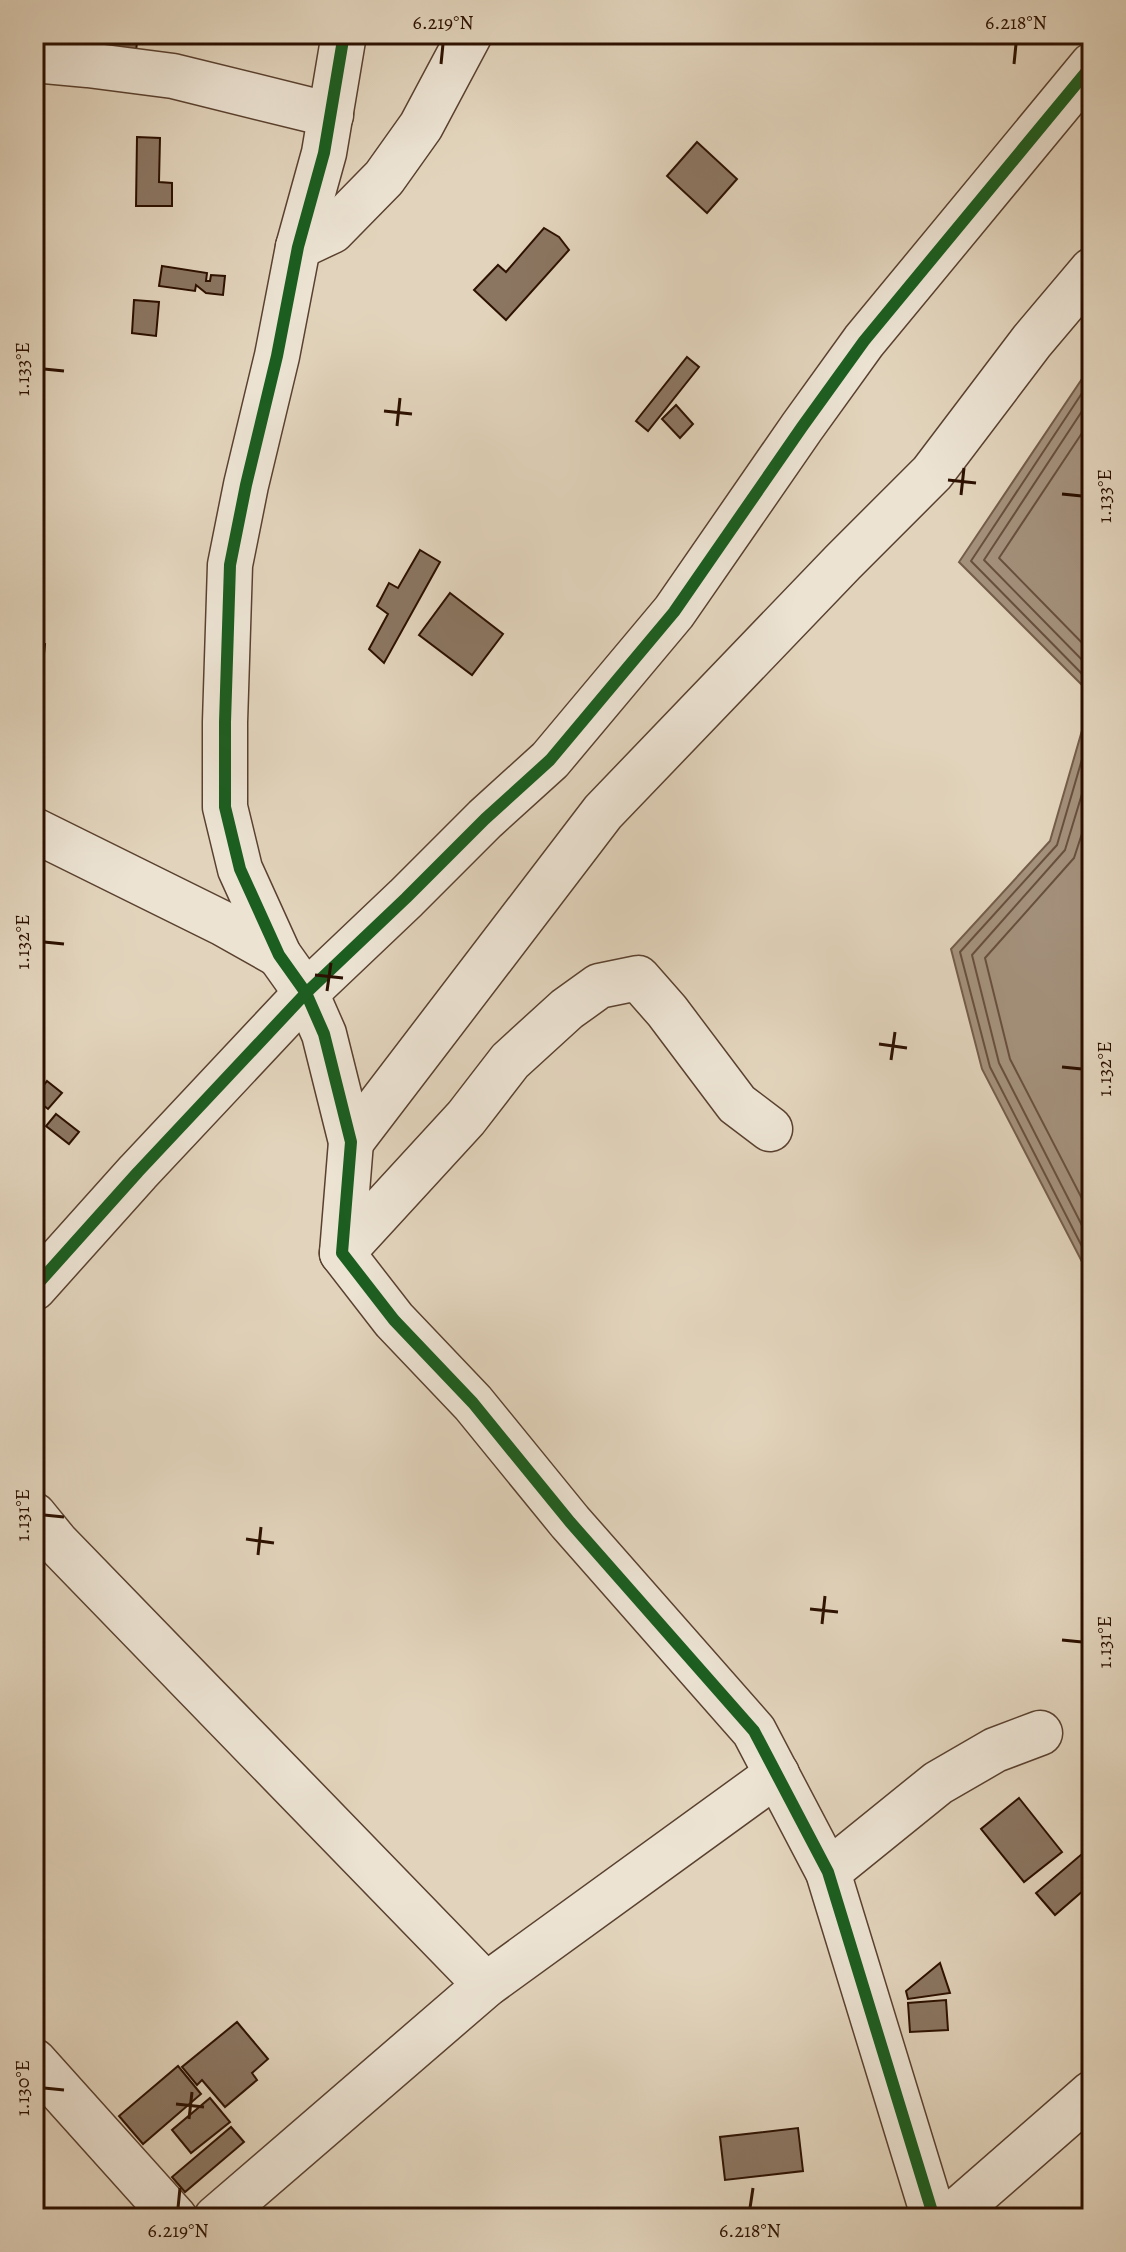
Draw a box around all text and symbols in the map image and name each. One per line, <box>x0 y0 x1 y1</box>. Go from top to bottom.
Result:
text: 6.219°N <box>412 9 474 36</box>
text: 6.218°N <box>985 9 1047 36</box>
text: 1.133°E <box>9 342 36 396</box>
text: 1.133°E <box>1091 469 1118 523</box>
text: 1.132°E <box>9 914 36 970</box>
text: 1.132°E <box>1091 1041 1118 1097</box>
text: 1.131°E <box>9 1489 36 1541</box>
text: 1.131°E <box>1091 1616 1118 1668</box>
text: 1.130°E <box>9 2060 36 2116</box>
text: 6.219°N <box>147 2217 209 2244</box>
text: 6.218°N <box>719 2217 781 2244</box>

